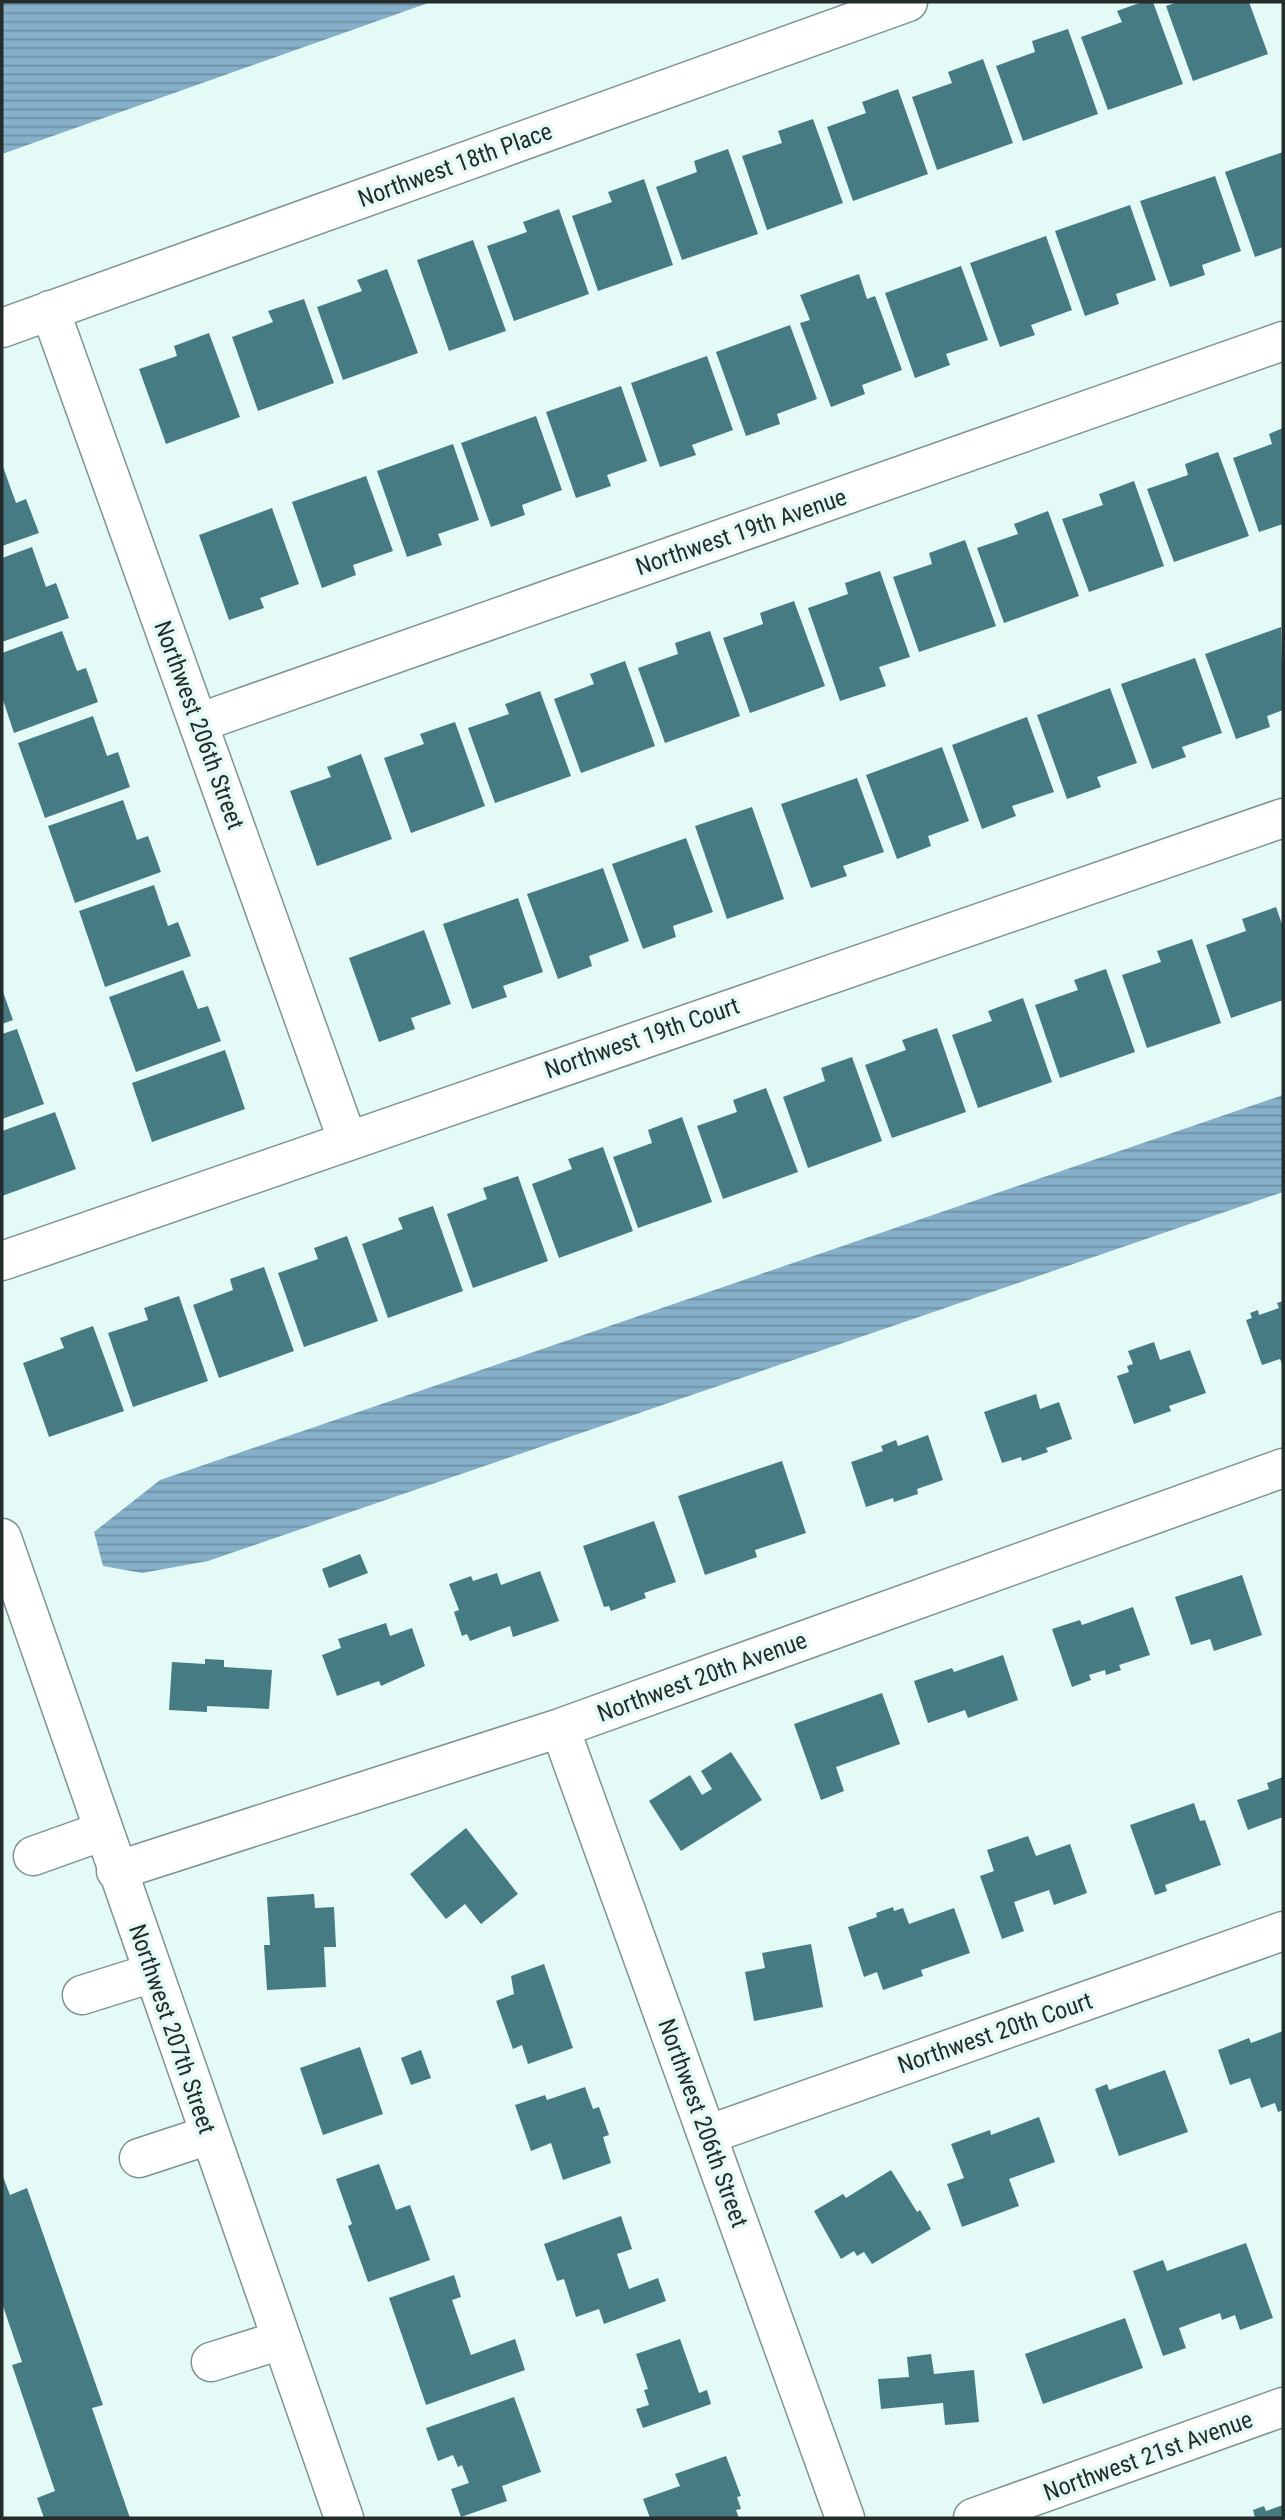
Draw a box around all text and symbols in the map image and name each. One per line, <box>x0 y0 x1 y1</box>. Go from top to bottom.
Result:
street label: Northwest 18th Place <box>354 117 556 213</box>
street label: Northwest 19th Avenue <box>632 483 850 581</box>
street label: Northwest 206th Street <box>148 617 250 833</box>
street label: Northwest 19th Court <box>541 992 743 1084</box>
street label: Northwest 20th Avenue <box>593 1626 811 1728</box>
street label: Northwest 207th Street <box>123 1920 221 2138</box>
street label: Northwest 20th Court <box>894 1987 1096 2079</box>
street label: Northwest 206th Street <box>652 2015 754 2231</box>
street label: Northwest 21st Avenue <box>1040 2405 1256 2507</box>

